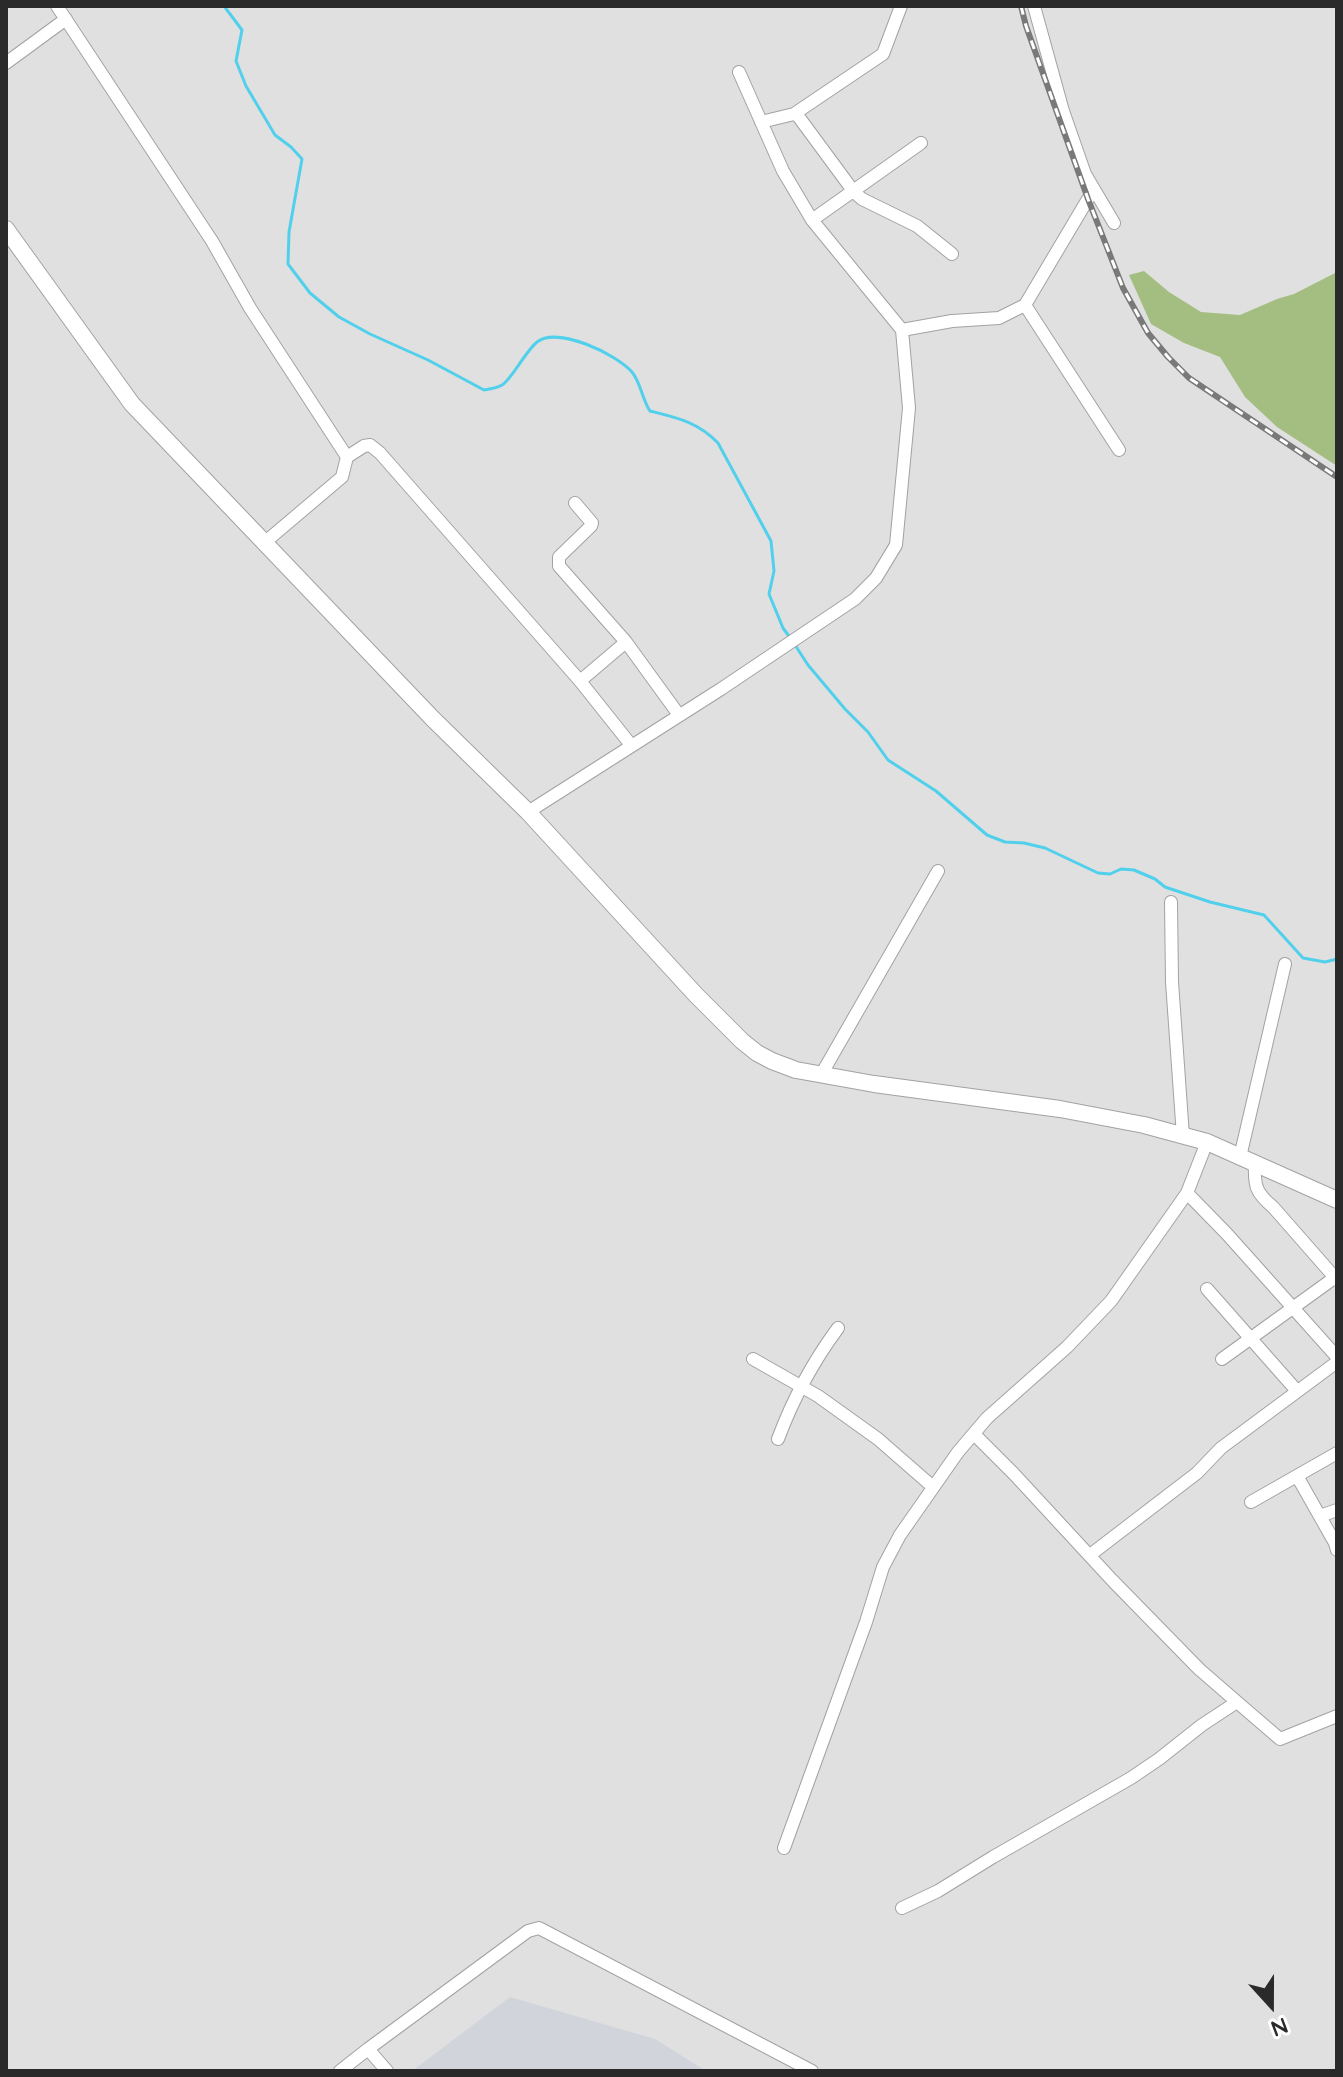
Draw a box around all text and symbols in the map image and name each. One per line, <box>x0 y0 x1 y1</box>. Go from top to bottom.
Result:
north arrow <box>1231 1965 1311 2045</box>
text: N <box>1267 2011 1292 2043</box>

